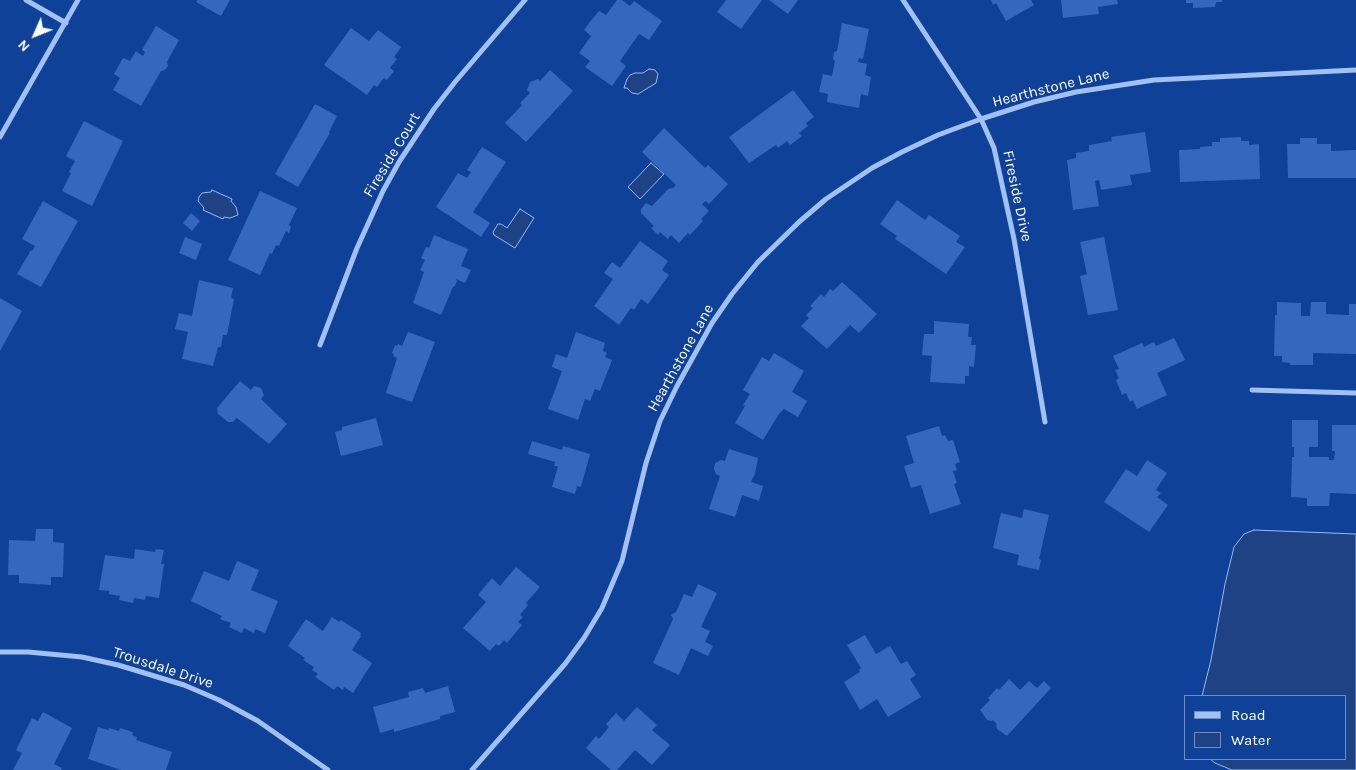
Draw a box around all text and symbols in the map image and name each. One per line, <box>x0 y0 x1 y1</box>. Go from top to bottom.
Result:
north arrow <box>10 10 60 60</box>
text: N <box>14 36 33 55</box>
street label: Hearthstone Lane <box>991 65 1111 111</box>
street label: Fireside Court <box>360 109 424 201</box>
street label: Fireside Drive <box>999 149 1035 243</box>
street label: Hearthstone Lane <box>644 301 718 415</box>
street label: Trousdale Drive <box>110 643 216 693</box>
legend <box>1184 695 1346 760</box>
text: Road <box>1231 706 1266 724</box>
text: Water <box>1231 731 1271 749</box>

